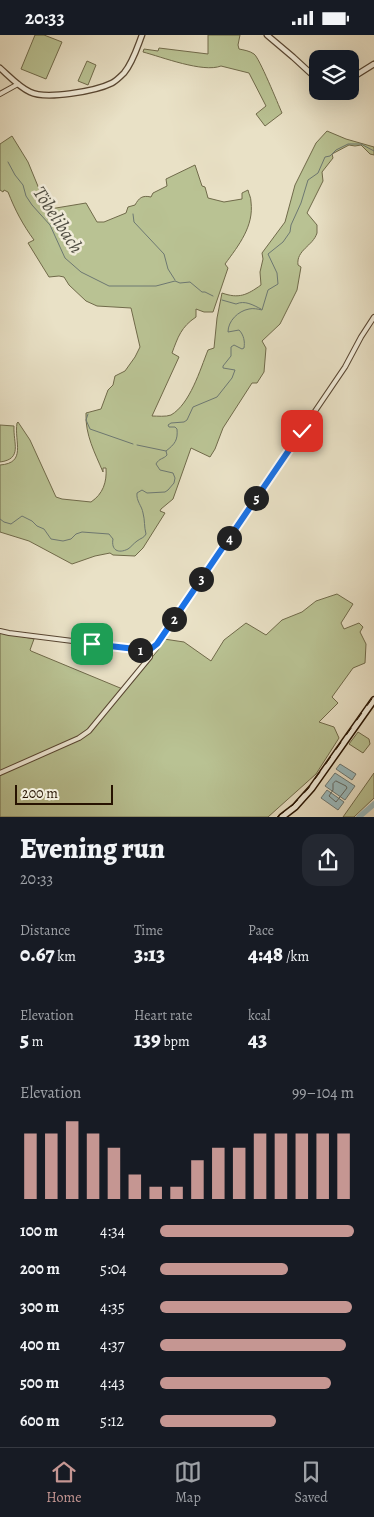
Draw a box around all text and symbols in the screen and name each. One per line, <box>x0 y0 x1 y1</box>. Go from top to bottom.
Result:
text: 20:33 <box>25 5 65 31</box>
map controls <box>309 50 359 100</box>
button: layers <box>309 50 359 100</box>
water label: Töbelibach <box>27 182 89 258</box>
pin <box>281 410 323 452</box>
icon: check <box>288 417 316 445</box>
pin: 5 <box>244 485 268 511</box>
text: 5 <box>254 489 259 508</box>
pin: 4 <box>216 525 242 551</box>
text: 4 <box>226 529 233 548</box>
pin: 3 <box>188 567 214 591</box>
text: 3 <box>198 570 205 589</box>
pin: 2 <box>162 607 186 631</box>
text: 2 <box>171 610 178 629</box>
pin <box>71 623 113 665</box>
icon: arrive <box>78 630 106 658</box>
pin: 1 <box>128 637 152 663</box>
text: 1 <box>138 641 143 660</box>
scale bar <box>15 782 112 805</box>
text: 200 m <box>22 784 58 803</box>
text: Evening run <box>20 830 165 868</box>
button: share <box>302 834 354 886</box>
text: 20:33 <box>20 868 53 890</box>
text: Distance <box>20 921 70 940</box>
text: Time <box>134 921 163 940</box>
text: Pace <box>248 921 274 940</box>
text: 0.67 <box>20 940 55 968</box>
text: 3:13 <box>134 940 165 968</box>
text: 4:48 <box>248 940 283 968</box>
text: km <box>55 947 76 966</box>
text: /km <box>283 947 309 966</box>
text: Elevation <box>20 1006 74 1025</box>
text: Heart rate <box>134 1006 192 1025</box>
text: kcal <box>248 1006 270 1025</box>
text: 5 <box>20 1025 29 1053</box>
text: 139 <box>134 1025 161 1053</box>
text: 43 <box>248 1025 267 1053</box>
text: m <box>29 1032 43 1051</box>
text: bpm <box>161 1032 190 1051</box>
text: Elevation <box>20 1082 81 1104</box>
text: 99–104 m <box>292 1082 354 1104</box>
text: 100 m <box>20 1220 58 1242</box>
text: 4:34 <box>100 1220 125 1242</box>
text: 200 m <box>20 1258 60 1280</box>
text: 5:04 <box>100 1258 126 1280</box>
text: 300 m <box>20 1296 59 1318</box>
text: 4:35 <box>100 1296 125 1318</box>
text: 400 m <box>20 1334 60 1356</box>
text: 4:37 <box>100 1334 124 1356</box>
text: 500 m <box>20 1372 59 1394</box>
text: 4:43 <box>100 1372 125 1394</box>
text: 600 m <box>20 1410 60 1432</box>
text: 5:12 <box>100 1410 124 1432</box>
tab: Home <box>46 1458 81 1507</box>
tab: Map <box>174 1458 202 1507</box>
tab: Saved <box>295 1458 328 1507</box>

